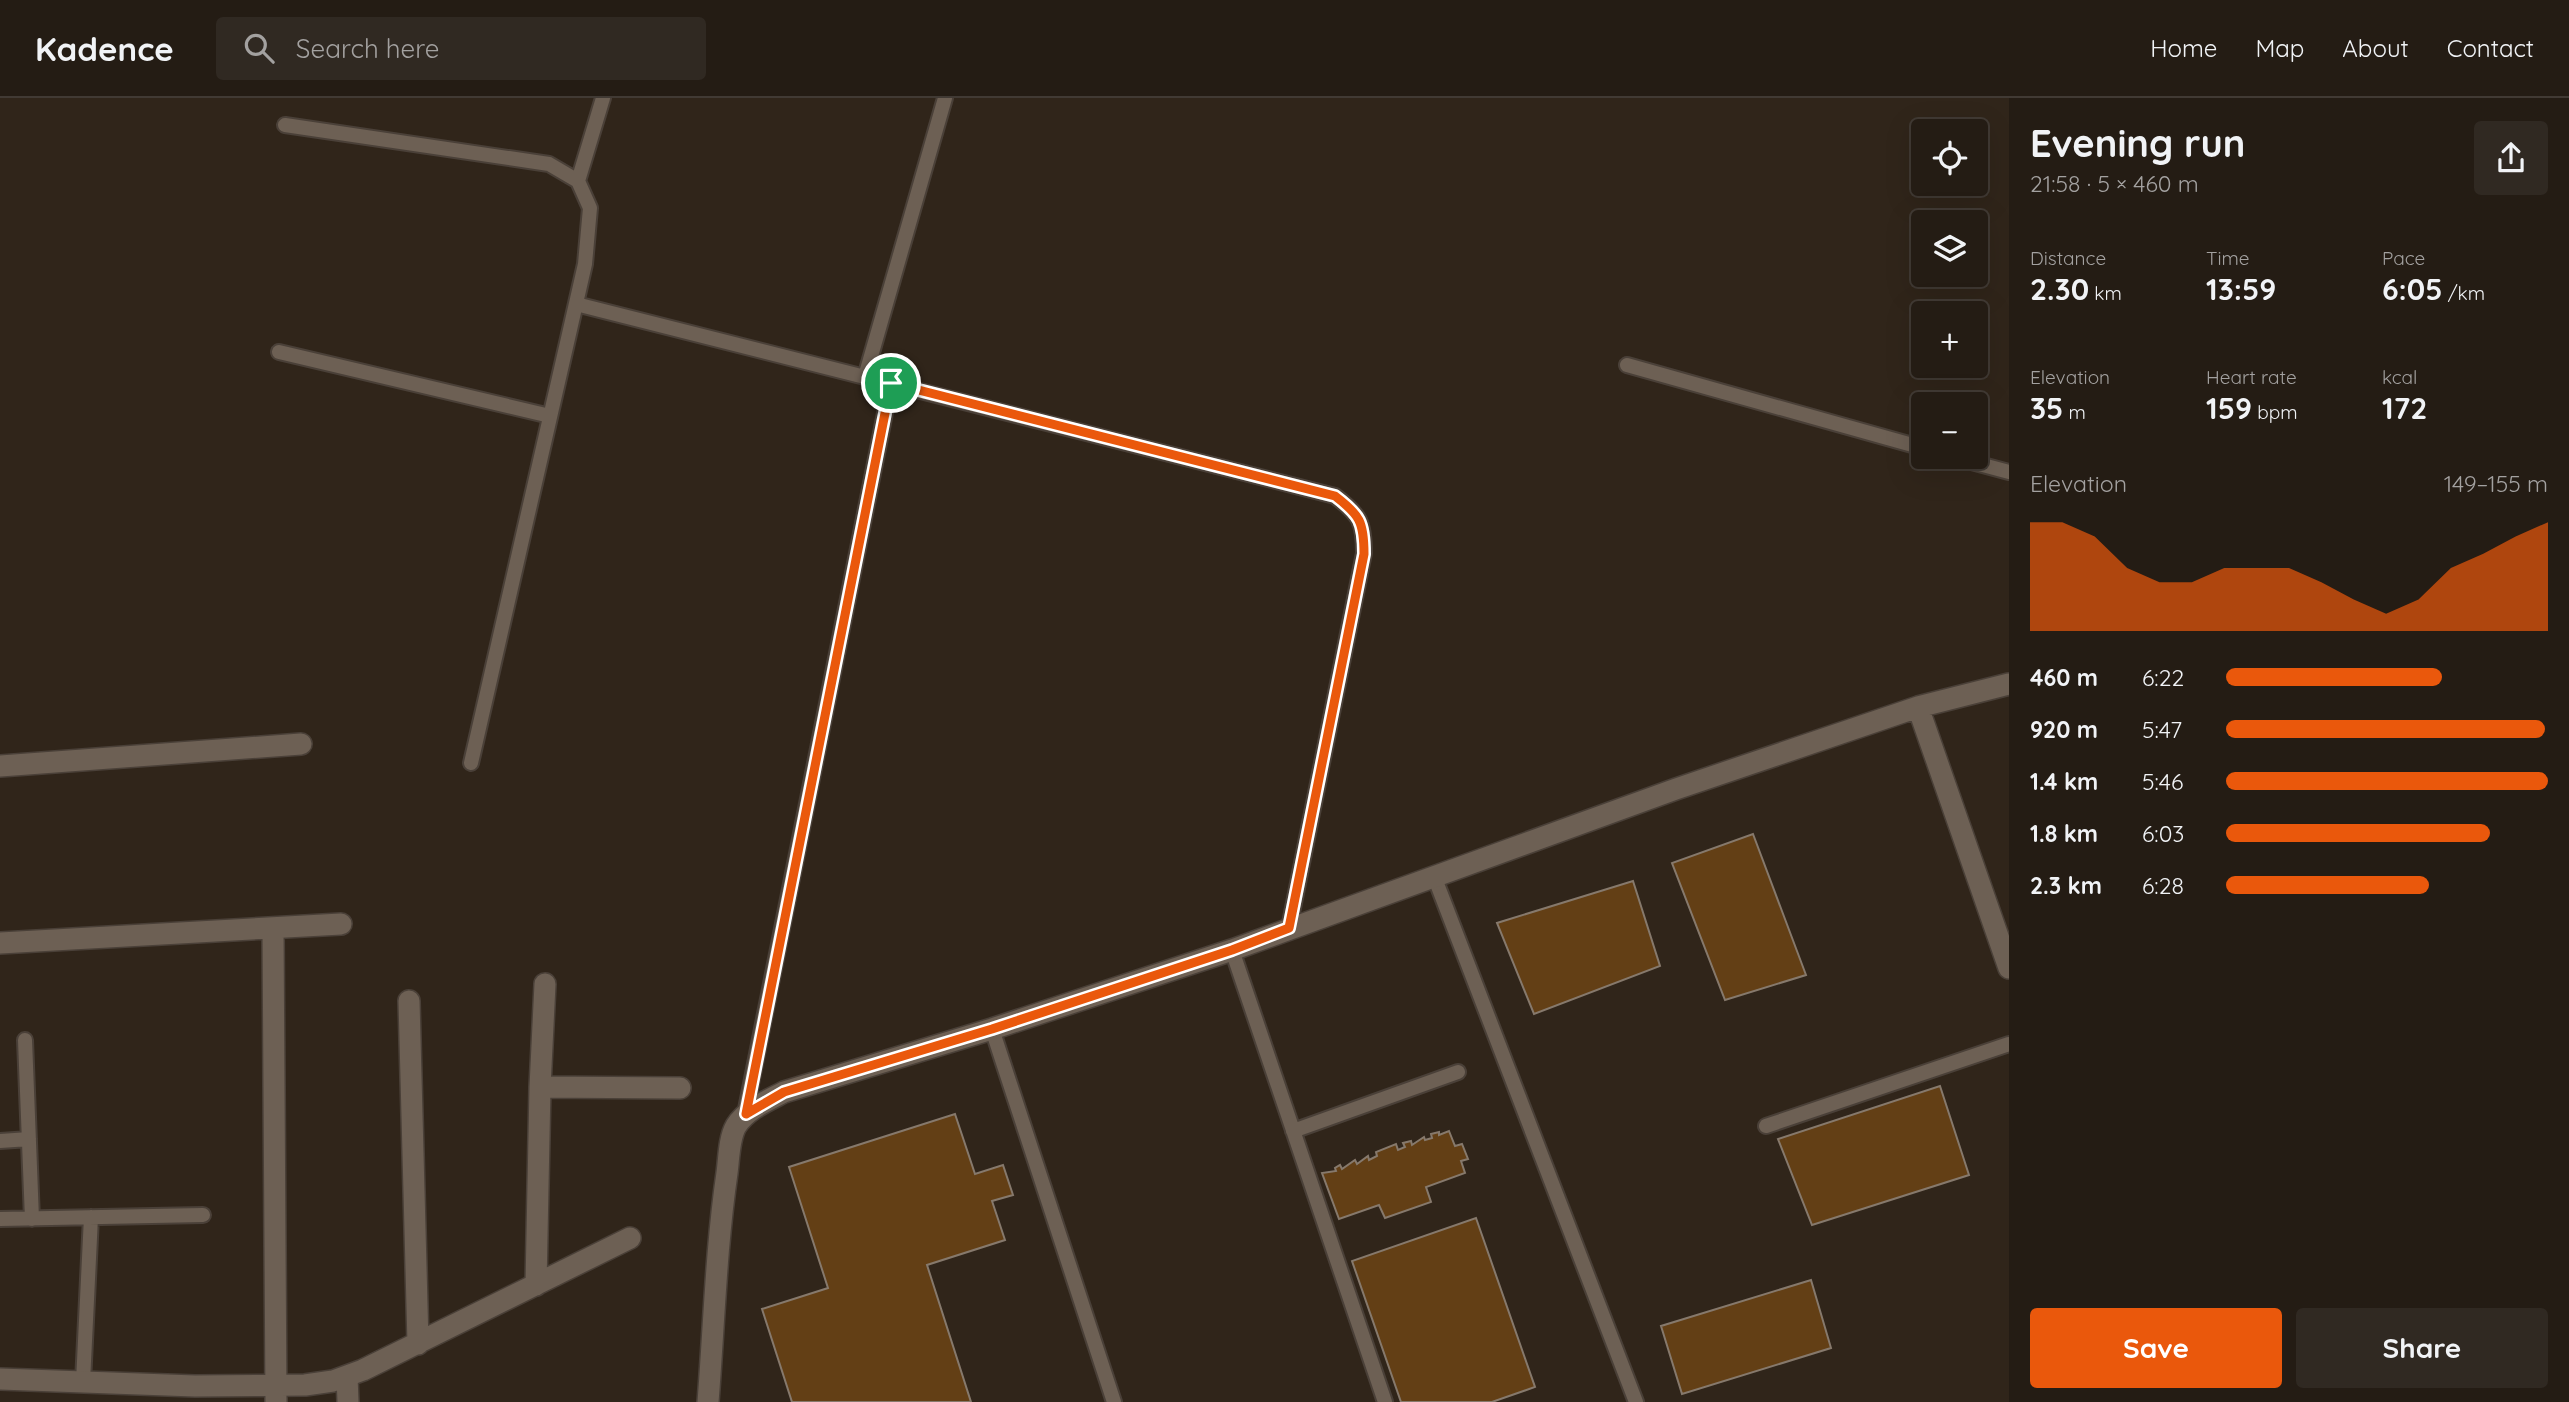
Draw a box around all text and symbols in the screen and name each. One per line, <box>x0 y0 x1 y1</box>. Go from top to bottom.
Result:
search box <box>216 17 706 80</box>
text: Kadence <box>35 28 174 69</box>
icon: search <box>240 29 278 67</box>
text: Search here <box>296 32 439 65</box>
text: Home <box>2150 33 2217 63</box>
text: Map <box>2255 33 2304 63</box>
text: About <box>2342 33 2409 63</box>
text: Contact <box>2447 33 2534 63</box>
map controls <box>1911 119 1988 469</box>
button: locate <box>1911 119 1988 196</box>
text: Evening run <box>2030 119 2245 167</box>
button: share <box>2474 121 2548 195</box>
text: 21:58 · 5 × 460 m <box>2030 169 2199 198</box>
button: layers <box>1911 210 1988 287</box>
text: Distance <box>2030 246 2106 270</box>
text: Time <box>2206 246 2250 270</box>
text: Pace <box>2382 246 2425 270</box>
text: 2.30 <box>2030 270 2089 308</box>
text: 13:59 <box>2206 270 2276 308</box>
text: 6:05 <box>2382 270 2442 308</box>
text: km <box>2089 281 2122 305</box>
text: /km <box>2442 281 2485 305</box>
button: + <box>1911 301 1988 378</box>
pin <box>861 353 921 413</box>
icon: arrive <box>872 364 910 402</box>
text: Elevation <box>2030 365 2110 389</box>
text: Heart rate <box>2206 365 2297 389</box>
text: kcal <box>2382 365 2417 389</box>
text: 35 <box>2030 389 2063 427</box>
text: 159 <box>2206 389 2252 427</box>
text: 172 <box>2382 389 2427 427</box>
button: − <box>1911 392 1988 469</box>
text: m <box>2063 400 2086 424</box>
text: bpm <box>2252 400 2298 424</box>
text: Elevation <box>2030 469 2127 498</box>
text: 149–155 m <box>2444 469 2548 498</box>
text: 460 m <box>2030 663 2098 692</box>
text: 6:22 <box>2142 663 2184 692</box>
text: 920 m <box>2030 715 2098 744</box>
text: 5:47 <box>2142 715 2182 744</box>
text: 1.4 km <box>2030 767 2098 796</box>
text: 5:46 <box>2142 767 2183 796</box>
text: 1.8 km <box>2030 819 2098 848</box>
text: 6:03 <box>2142 819 2184 848</box>
text: 2.3 km <box>2030 871 2102 900</box>
text: 6:28 <box>2142 871 2184 900</box>
button: Save <box>2030 1308 2282 1388</box>
button: Share <box>2296 1308 2548 1388</box>

